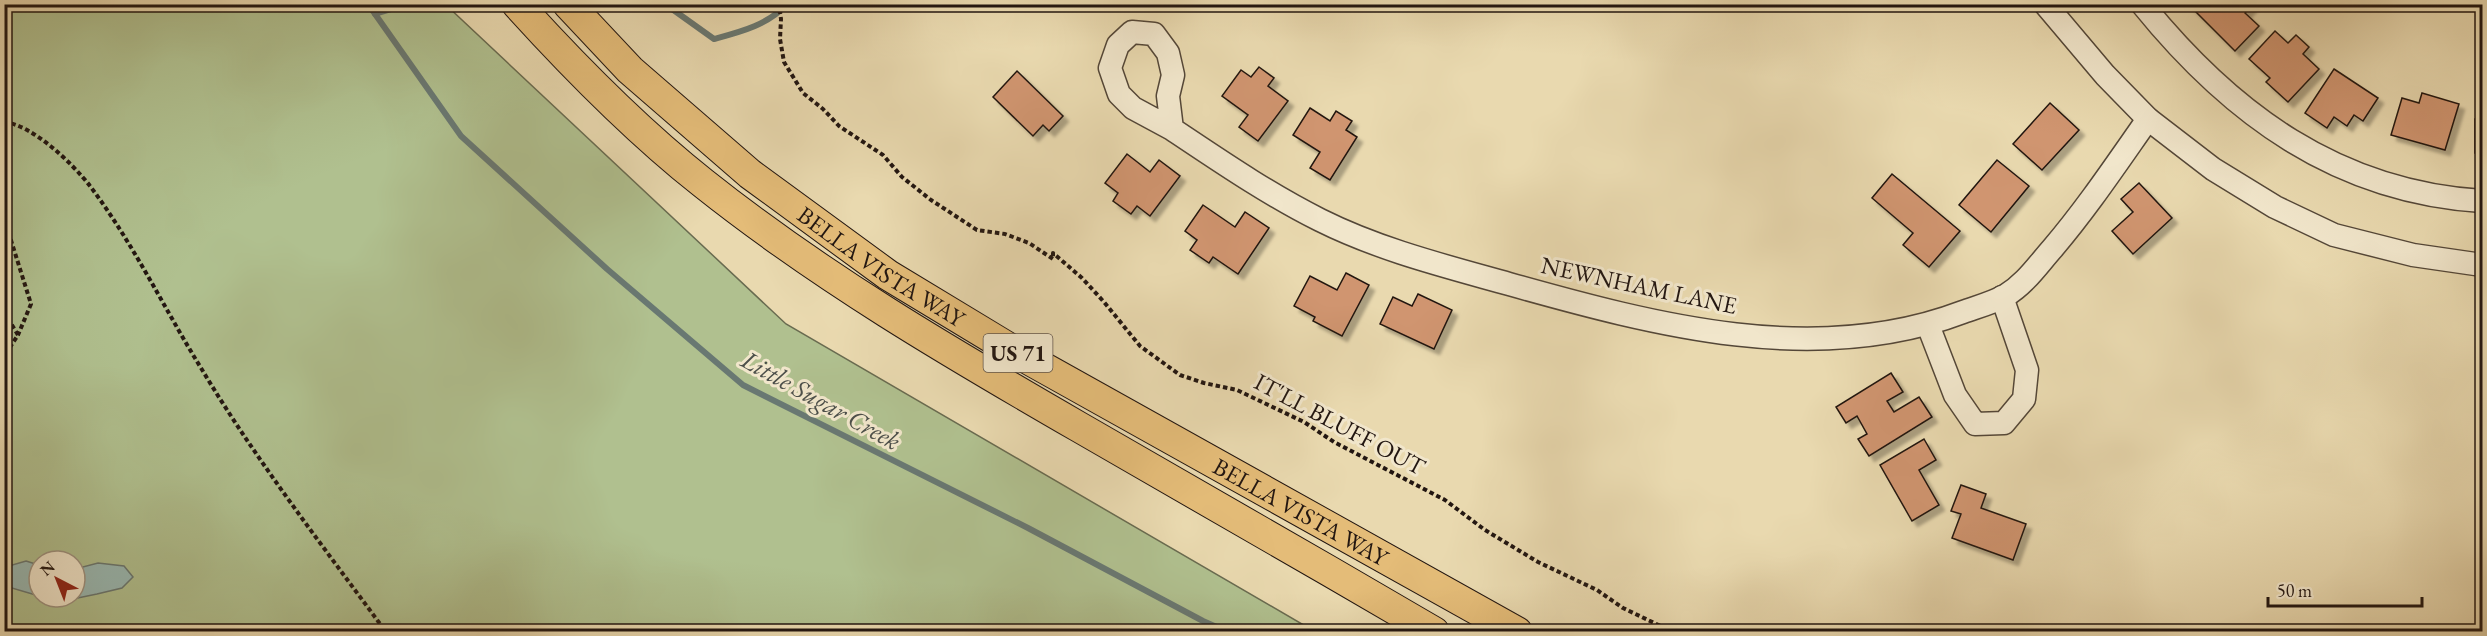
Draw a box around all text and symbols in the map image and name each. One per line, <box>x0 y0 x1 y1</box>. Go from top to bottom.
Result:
street label: BELLA VISTA WAY <box>792 199 972 334</box>
street label: NEWNHAM LANE <box>1538 249 1740 321</box>
road number: US 71 <box>984 334 1052 372</box>
water label: Little Sugar Creek <box>734 342 907 458</box>
street label: IT'LL BLUFF OUT <box>1249 366 1432 483</box>
street label: BELLA VISTA WAY <box>1208 450 1395 573</box>
north arrow <box>27 549 87 609</box>
text: N <box>35 556 59 580</box>
scale bar <box>2268 570 2422 608</box>
text: 50 m <box>2277 579 2312 602</box>

